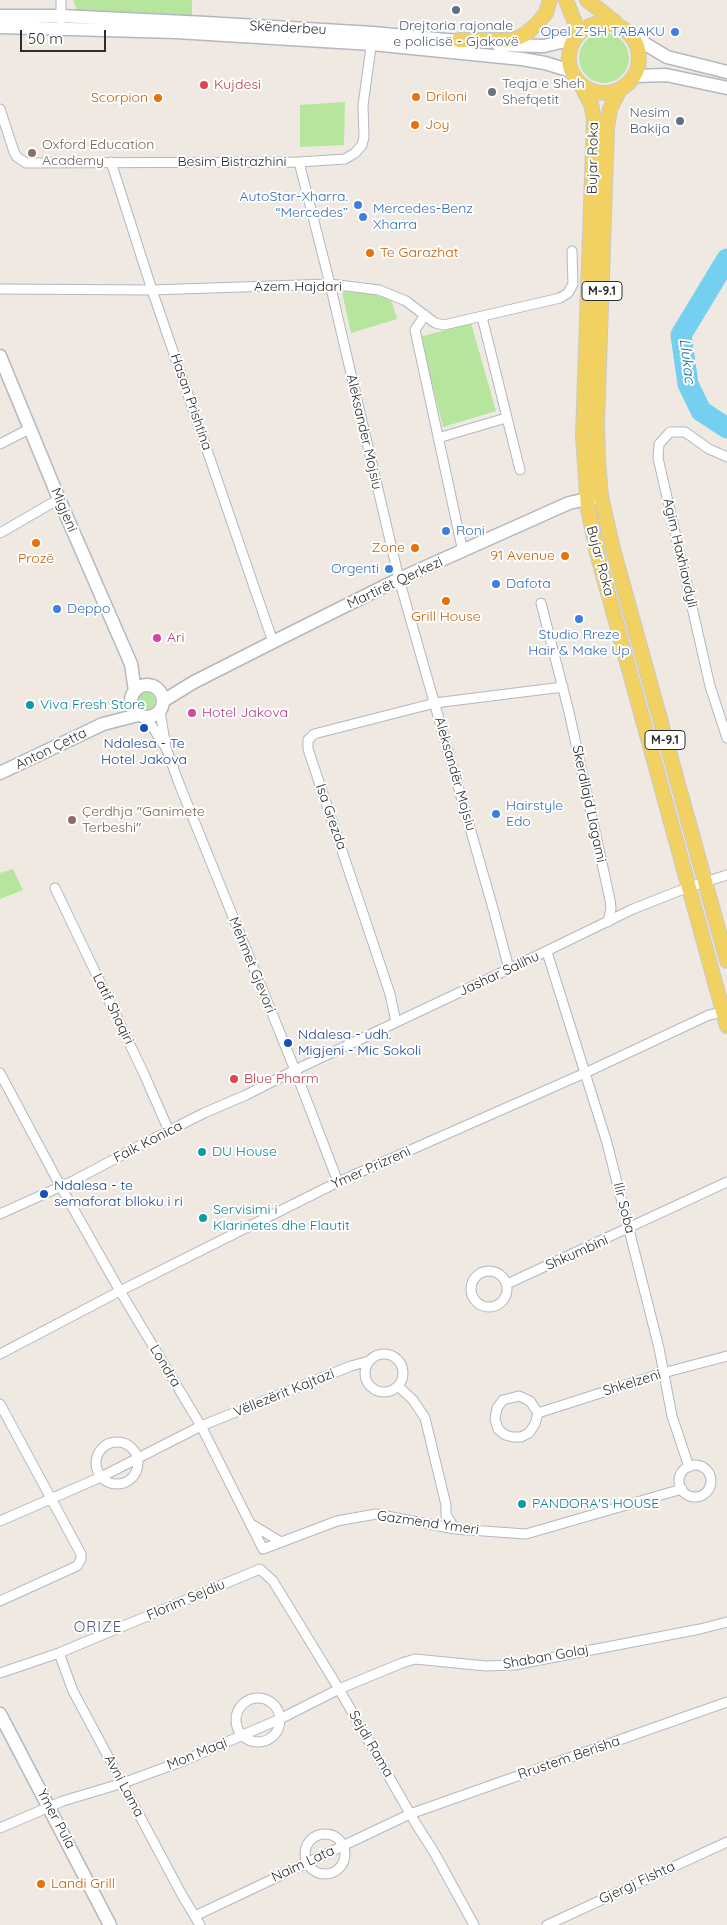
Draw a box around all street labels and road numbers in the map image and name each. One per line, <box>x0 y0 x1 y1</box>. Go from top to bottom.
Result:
street label: Skënderbeu <box>249 18 327 38</box>
street label: Bujar Roka <box>584 122 602 194</box>
street label: Besim Bistrazhini <box>177 154 287 170</box>
street label: Azem Hajdari <box>254 279 342 295</box>
road number: M-9.1 <box>582 282 622 300</box>
street label: Hasan Prishtina <box>167 351 215 453</box>
street label: Aleksander Mojsiu <box>343 373 385 491</box>
street label: Migjeni <box>47 485 81 535</box>
street label: Agim Haxhiavdyli <box>659 497 701 609</box>
street label: Bujar Roka <box>583 524 617 598</box>
street label: Martirët Qerkezi <box>344 553 446 613</box>
street label: Aleksandër Mojsiu <box>431 715 479 833</box>
street label: Anton Çetta <box>13 725 89 773</box>
road number: M-9.1 <box>645 730 685 750</box>
street label: Skerdilajd Llagami <box>568 744 610 864</box>
street label: Isa Grezda <box>312 782 350 852</box>
street label: Mehmet Gjevori <box>225 914 279 1016</box>
street label: Jashar Salihu <box>456 948 542 1000</box>
street label: Latif Shaqiri <box>89 971 137 1047</box>
street label: Faik Konica <box>111 1118 185 1166</box>
street label: Ymer Prizreni <box>329 1143 413 1193</box>
street label: Ilir Soba <box>610 1181 638 1235</box>
street label: Shkumbini <box>543 1232 611 1274</box>
street label: Londra <box>146 1342 184 1390</box>
street label: Vëllezërit Kajtazi <box>231 1365 337 1421</box>
street label: Shkelzeni <box>601 1366 663 1400</box>
street label: Gazmend Ymeri <box>376 1508 480 1538</box>
street label: Florim Sejdiu <box>144 1576 228 1624</box>
street label: Shaban Golaj <box>502 1641 590 1673</box>
street label: Sejdi Rama <box>345 1708 397 1780</box>
street label: Rrustem Berisha <box>516 1733 622 1783</box>
street label: Mon Maqi <box>164 1734 230 1774</box>
street label: Avni Lama <box>101 1752 147 1820</box>
street label: Ymer Pula <box>33 1786 79 1852</box>
street label: Naim Lata <box>269 1842 337 1886</box>
street label: Gjergj Fishta <box>596 1858 678 1908</box>

